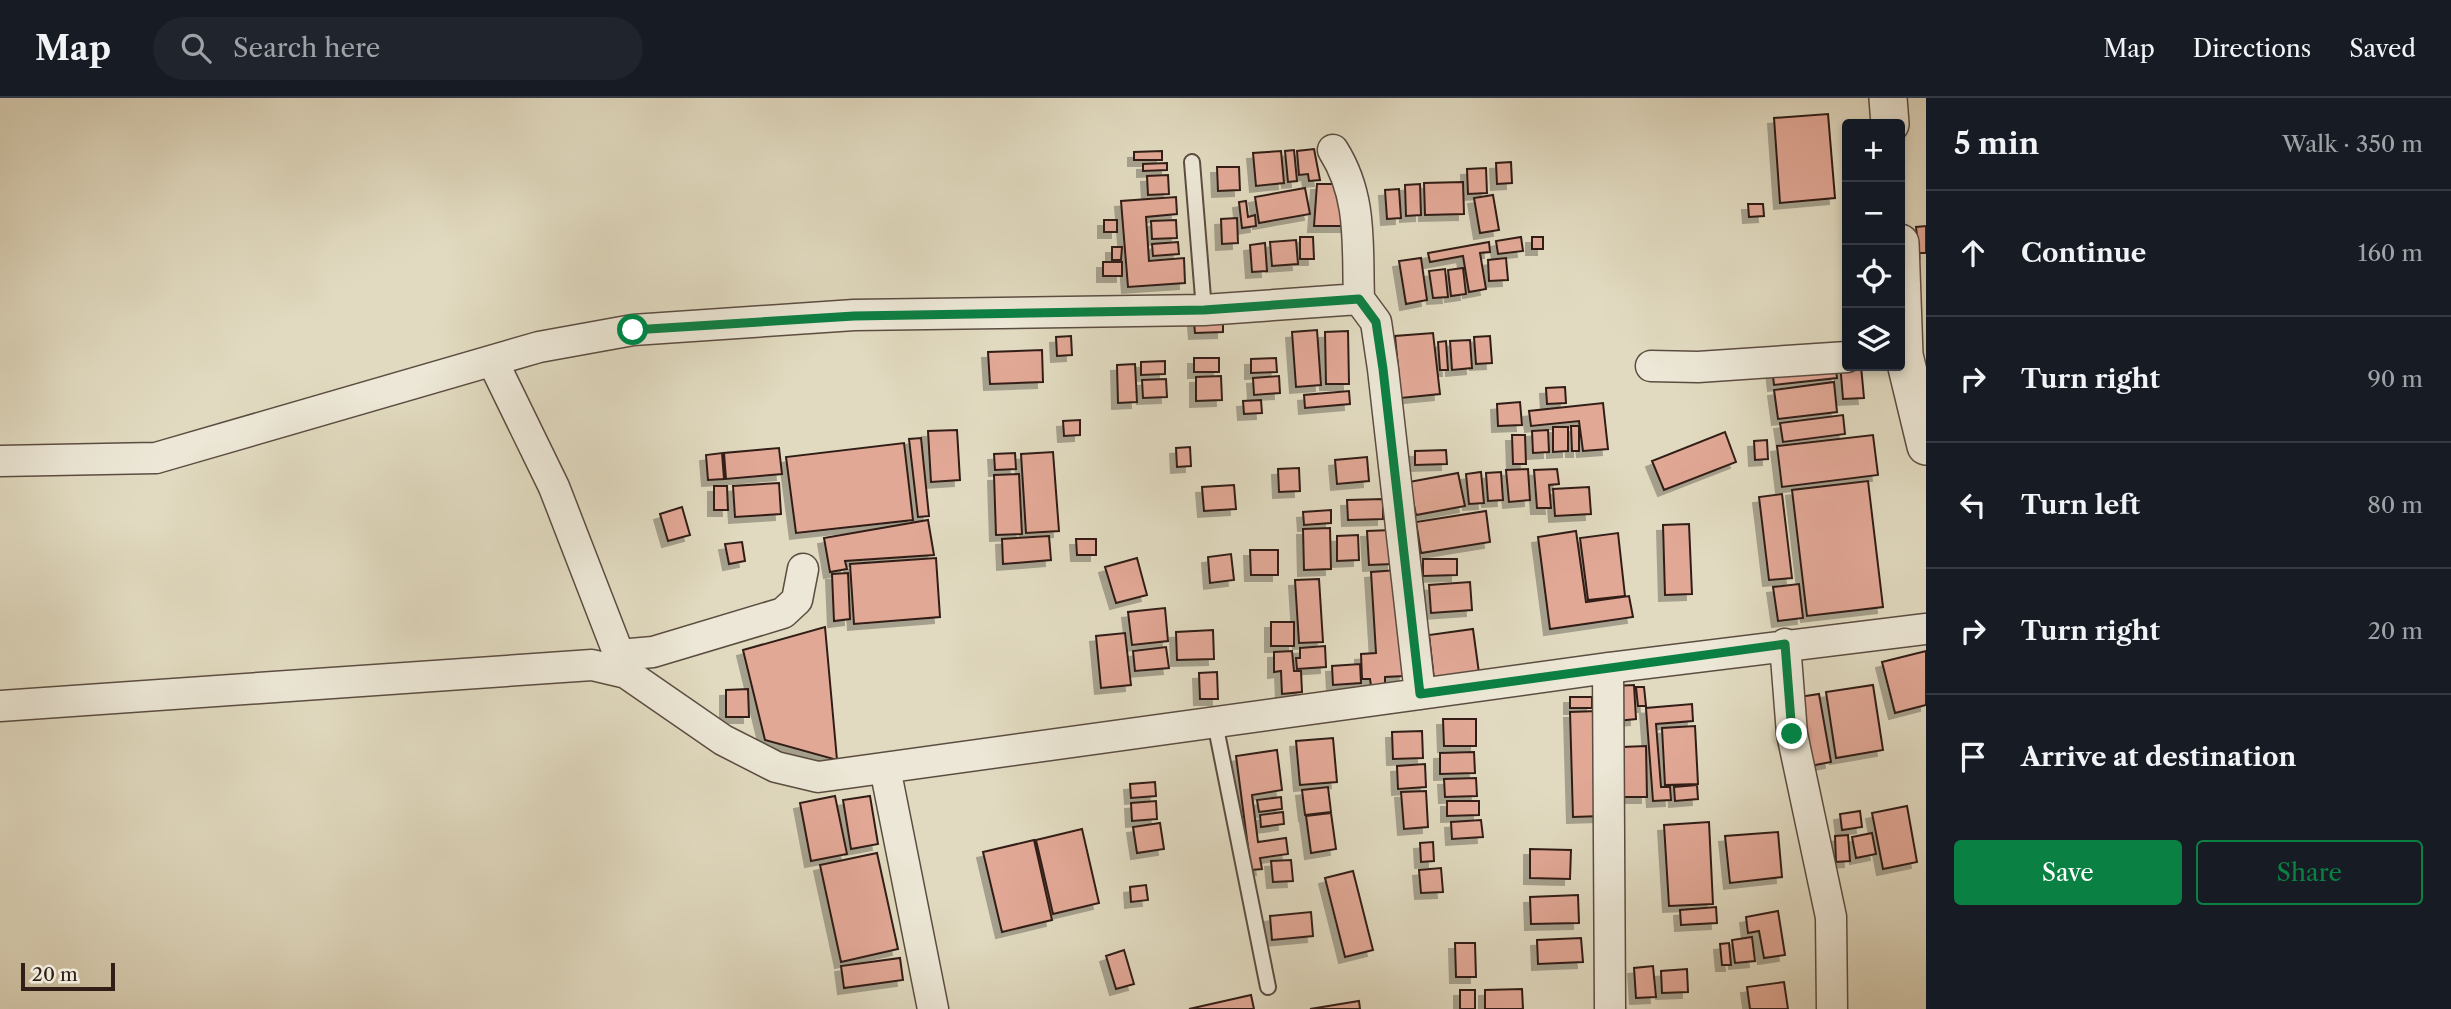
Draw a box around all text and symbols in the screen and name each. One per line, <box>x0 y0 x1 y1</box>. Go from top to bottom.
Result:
search box <box>153 17 643 80</box>
text: Map <box>35 28 111 69</box>
icon: search <box>177 29 215 67</box>
text: Search here <box>233 32 380 64</box>
text: Map <box>2103 34 2155 63</box>
text: Directions <box>2193 34 2311 63</box>
text: Saved <box>2349 34 2416 63</box>
map controls <box>1842 119 1905 371</box>
button: + <box>1842 119 1905 182</box>
text: 5 min <box>1954 125 2039 162</box>
text: Walk · 350 m <box>2282 130 2423 158</box>
button: − <box>1842 182 1905 245</box>
icon: ahead <box>1954 234 1992 272</box>
text: Continue <box>2021 237 2146 269</box>
text: 160 m <box>2358 239 2423 267</box>
button: locate <box>1842 245 1905 308</box>
button: layers <box>1842 308 1905 371</box>
route start <box>617 314 648 345</box>
icon: right <box>1954 360 1992 398</box>
text: Turn right <box>2021 363 2160 395</box>
text: 90 m <box>2367 365 2423 393</box>
icon: left <box>1954 486 1992 524</box>
text: Turn left <box>2021 489 2140 521</box>
text: 80 m <box>2367 491 2423 519</box>
icon: right <box>1954 612 1992 650</box>
text: Turn right <box>2021 615 2160 647</box>
text: 20 m <box>2368 617 2423 645</box>
route end <box>1776 718 1807 749</box>
icon: arrive <box>1954 738 1992 776</box>
text: Arrive at destination <box>2021 741 2296 773</box>
button: Save <box>1954 840 2182 905</box>
button: Share <box>2196 840 2423 905</box>
scale bar <box>21 960 116 992</box>
text: 20 m <box>32 963 78 986</box>

